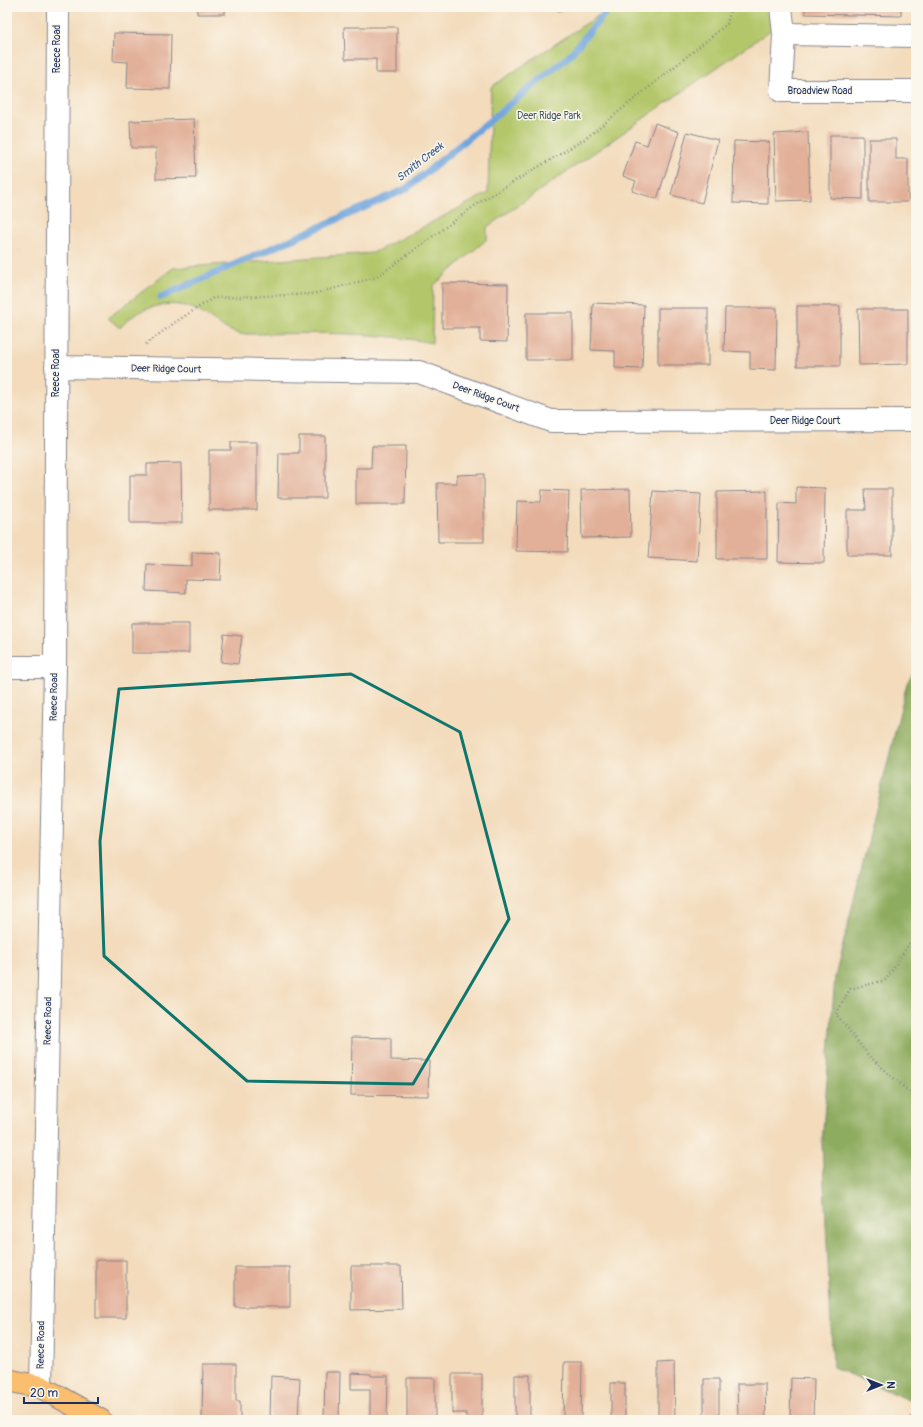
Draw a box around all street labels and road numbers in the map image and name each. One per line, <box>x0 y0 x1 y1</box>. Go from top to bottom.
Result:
street label: Reece Road <box>51 25 63 73</box>
street label: Broadview Road <box>788 85 852 97</box>
street label: Reece Road <box>50 349 62 397</box>
street label: Deer Ridge Court <box>131 362 202 376</box>
street label: Deer Ridge Court <box>451 379 522 415</box>
street label: Deer Ridge Court <box>770 415 841 427</box>
street label: Reece Road <box>48 673 60 721</box>
street label: Reece Road <box>42 997 54 1045</box>
street label: Reece Road <box>35 1321 47 1369</box>

